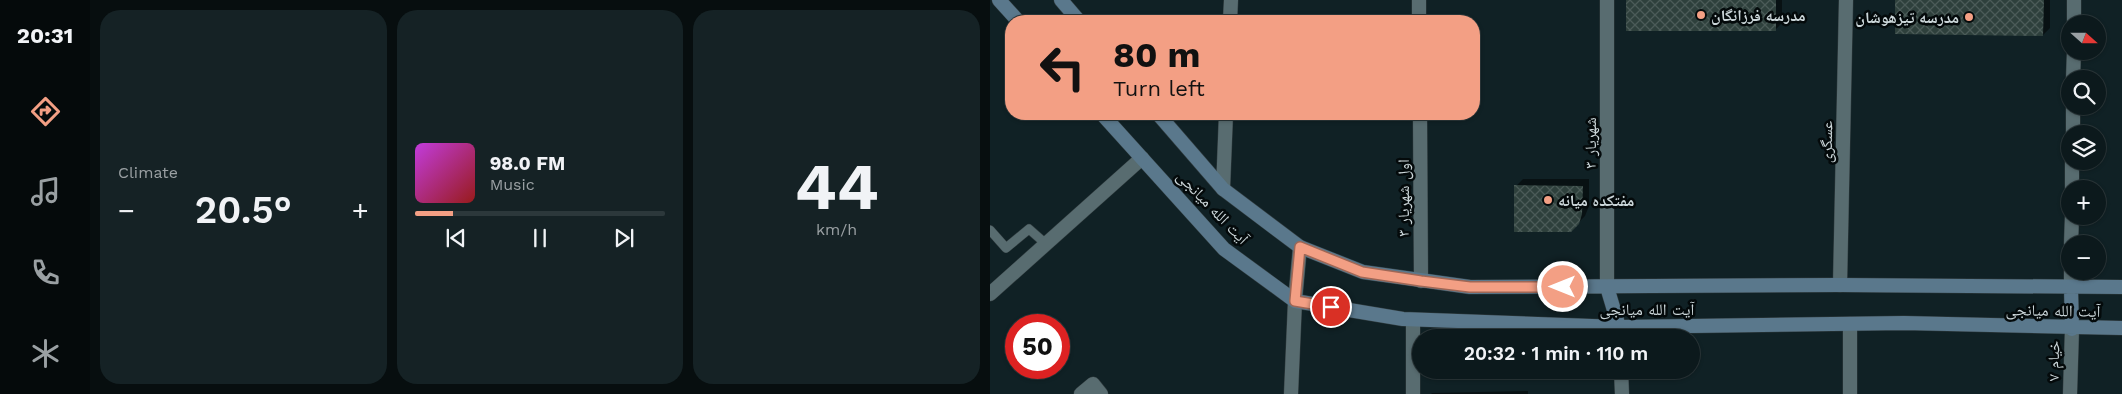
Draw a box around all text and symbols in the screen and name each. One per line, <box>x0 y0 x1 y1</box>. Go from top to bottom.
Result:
place label: مدرسه فرزانگان <box>1711 6 1805 25</box>
place label: مدرسه تیزهوشان <box>1855 8 1959 27</box>
marker: مدرسه فرزانگان <box>1695 9 1707 21</box>
marker: مدرسه تیزهوشان <box>1963 11 1975 23</box>
north arrow <box>2061 15 2106 60</box>
map controls <box>2061 15 2106 280</box>
text: 20:31 <box>17 23 73 48</box>
text: 80 m <box>1113 34 1200 76</box>
icon: left <box>1030 35 1095 100</box>
button: search <box>2061 70 2106 115</box>
text: Turn left <box>1113 76 1205 101</box>
icon: directions <box>28 94 63 129</box>
street label: شهریار ۳ <box>1581 117 1600 169</box>
street label: عسگری <box>1817 121 1837 163</box>
button: layers <box>2061 125 2106 170</box>
text: 44 <box>795 149 879 225</box>
text: 98.0 FM <box>490 152 565 175</box>
street label: اول شهریار ۳ <box>1394 159 1414 237</box>
text: Climate <box>118 163 178 182</box>
street label: آیت الله میانجی <box>1172 167 1253 249</box>
icon: music <box>28 174 63 209</box>
text: Music <box>490 175 535 194</box>
button: + <box>2061 180 2106 225</box>
text: 20.5° <box>195 188 292 232</box>
place label: مفتکده میانه <box>1558 191 1634 210</box>
text: − <box>118 194 135 227</box>
text: + <box>352 194 369 227</box>
marker: مفتکده میانه <box>1542 194 1554 206</box>
text: km/h <box>816 220 857 239</box>
icon: previous <box>442 224 470 252</box>
icon: pause <box>526 224 554 252</box>
icon: next <box>610 224 638 252</box>
button: − <box>2061 235 2106 280</box>
icon: phone <box>28 255 63 290</box>
position arrow <box>1536 260 1588 312</box>
pin <box>1310 286 1352 328</box>
icon: arrive <box>1317 293 1345 321</box>
street label: آیت الله میانجی <box>1600 300 1695 320</box>
street label: آیت الله میانجی <box>2005 300 2101 322</box>
speed limit sign: 50 <box>1005 314 1070 379</box>
icon: climate <box>28 336 63 371</box>
street label: خیام ۷ <box>2044 341 2064 381</box>
text: 20:32 · 1 min · 110 m <box>1464 342 1648 365</box>

